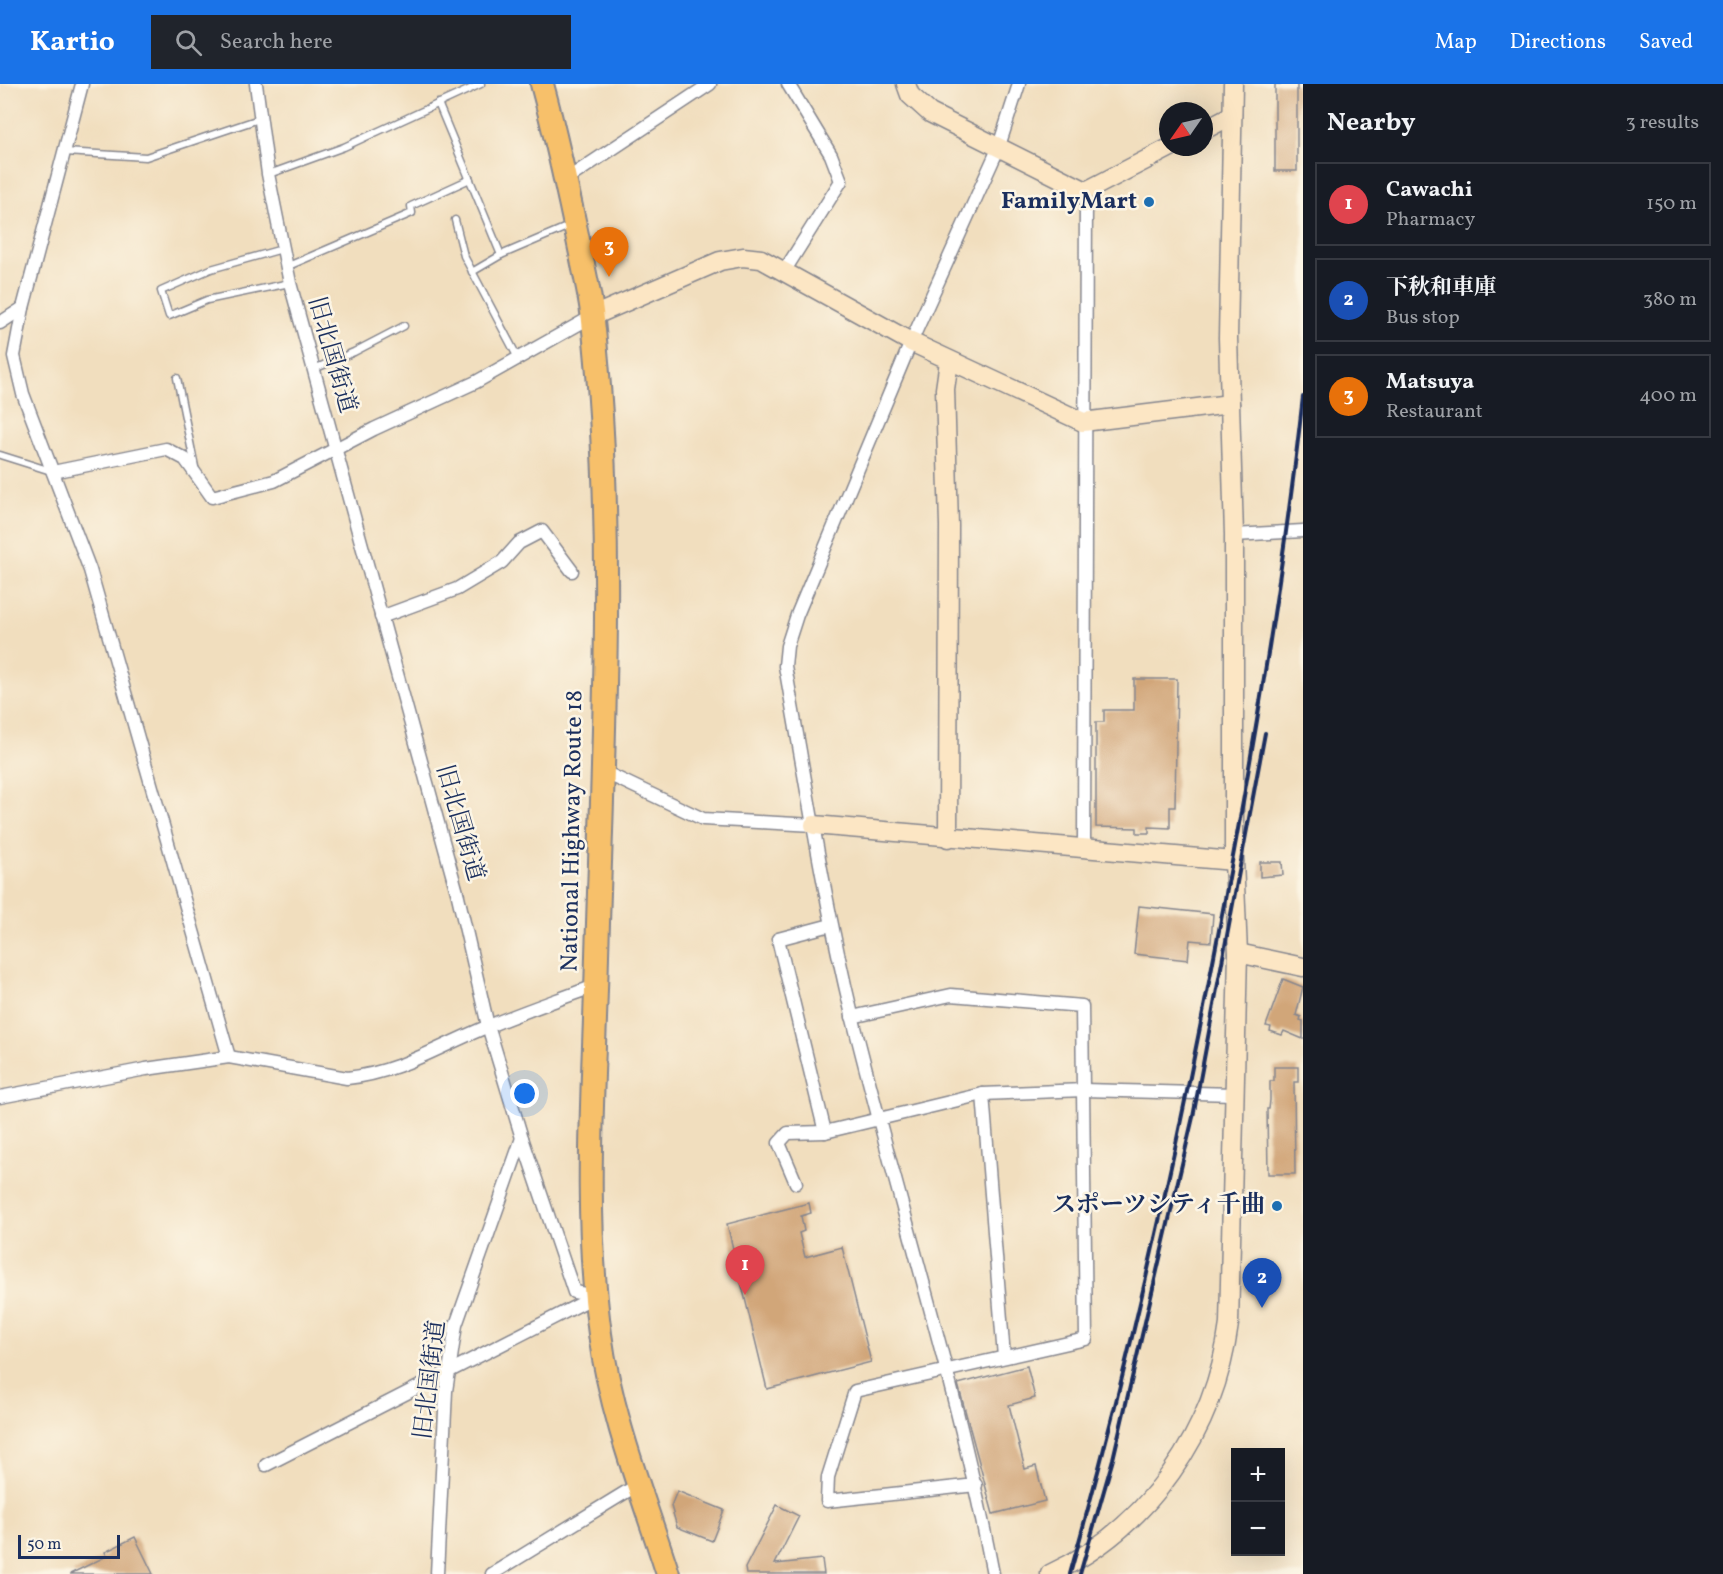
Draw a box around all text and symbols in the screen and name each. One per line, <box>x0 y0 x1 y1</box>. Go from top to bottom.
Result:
search box <box>151 15 571 69</box>
text: Kartio <box>30 23 115 62</box>
icon: search <box>172 26 205 59</box>
text: Search here <box>220 27 333 58</box>
text: Map <box>1435 28 1477 57</box>
text: Directions <box>1510 28 1606 57</box>
text: Saved <box>1639 28 1693 57</box>
north arrow <box>1159 102 1213 156</box>
text: Nearby <box>1327 105 1416 141</box>
text: 3 results <box>1625 109 1699 137</box>
text: Cawachi <box>1386 175 1473 206</box>
place label: FamilyMart <box>1001 185 1137 219</box>
text: 1 <box>1344 190 1353 218</box>
text: 150 m <box>1646 190 1697 218</box>
marker: FamilyMart <box>1142 195 1156 209</box>
text: Pharmacy <box>1386 206 1475 234</box>
pin: 3 <box>590 228 628 277</box>
text: 下秋和車庫 <box>1386 273 1496 304</box>
text: 2 <box>1343 286 1354 314</box>
text: 380 m <box>1643 286 1697 314</box>
street label: 旧北国街道 <box>298 293 364 417</box>
text: Bus stop <box>1386 304 1460 332</box>
text: Matsuya <box>1386 367 1474 398</box>
text: 3 <box>1343 382 1354 410</box>
text: 400 m <box>1639 382 1697 410</box>
text: Restaurant <box>1386 398 1483 426</box>
street label: National Highway Route 18 <box>554 690 592 972</box>
street label: 旧北国街道 <box>426 761 492 885</box>
your location <box>510 1079 539 1108</box>
place label: スポーツシティ千曲 <box>1052 1189 1265 1223</box>
marker: スポーツシティ千曲 <box>1270 1199 1284 1213</box>
pin: 1 <box>726 1246 764 1295</box>
pin: 2 <box>1242 1258 1282 1308</box>
street label: 旧北国街道 <box>407 1318 455 1442</box>
map controls <box>1231 1448 1285 1556</box>
button: + <box>1231 1448 1285 1502</box>
button: − <box>1231 1502 1285 1556</box>
scale bar <box>18 1532 120 1560</box>
text: 50 m <box>27 1534 61 1556</box>

